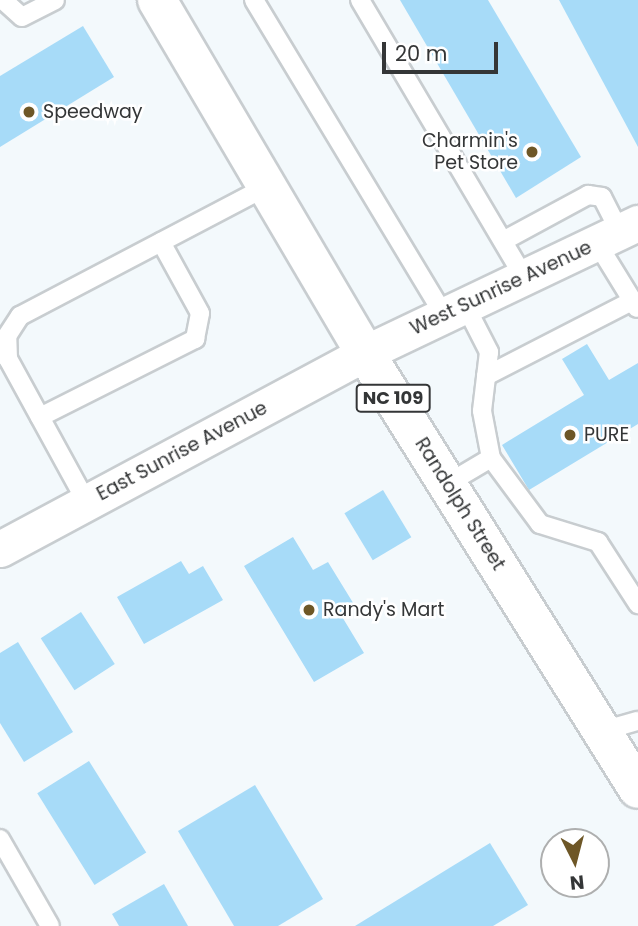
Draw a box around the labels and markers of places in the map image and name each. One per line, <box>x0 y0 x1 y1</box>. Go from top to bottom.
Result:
place label: Speedway <box>43 101 143 123</box>
marker: Speedway <box>21 104 37 120</box>
place label: Charmin's Pet Store <box>422 130 518 174</box>
marker: Charmin's Pet Store <box>524 144 540 160</box>
place label: PURE <box>584 424 629 446</box>
marker: PURE <box>562 427 578 443</box>
place label: Randy's Mart <box>323 599 444 621</box>
marker: Randy's Mart <box>301 602 317 618</box>

